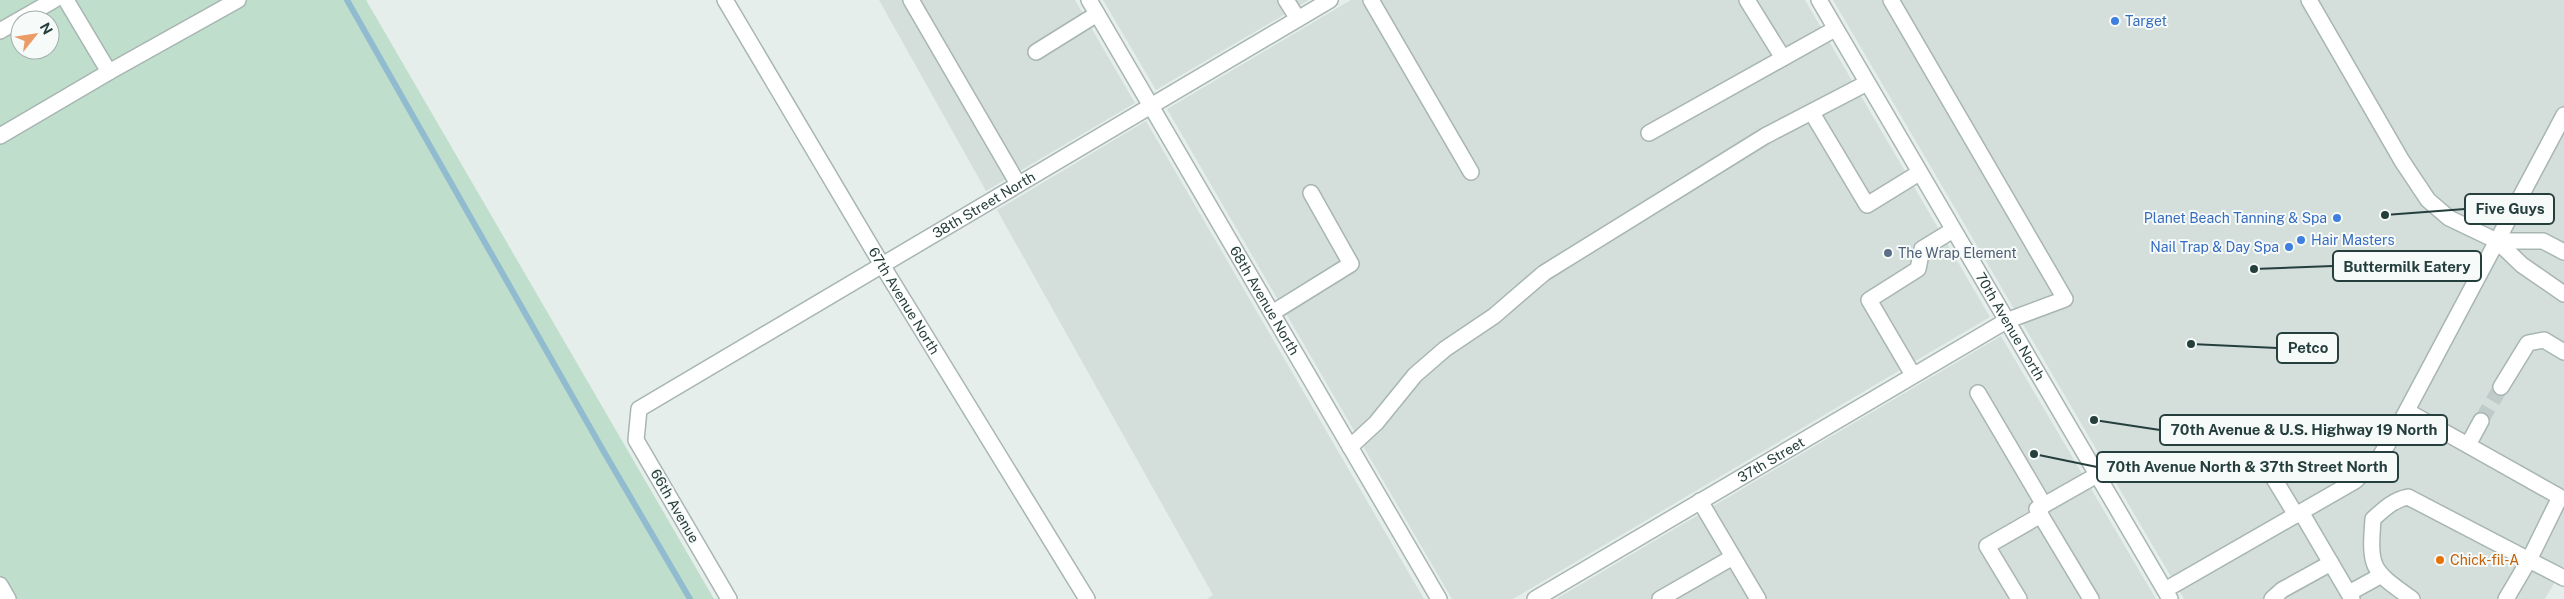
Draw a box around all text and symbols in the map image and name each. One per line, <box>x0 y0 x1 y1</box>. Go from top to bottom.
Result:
north arrow <box>10 10 60 60</box>
place label: Target <box>2125 13 2167 29</box>
marker: Target <box>2109 15 2121 27</box>
text: N <box>37 20 56 37</box>
street label: 38th Street North <box>930 168 1038 241</box>
callout: Five Guys <box>2465 194 2554 224</box>
text: Five Guys <box>2475 200 2545 217</box>
place label: Planet Beach Tanning & Spa <box>2144 210 2327 226</box>
marker: Planet Beach Tanning & Spa <box>2331 212 2343 224</box>
place label: Hair Masters <box>2311 232 2395 248</box>
marker: Hair Masters <box>2295 234 2307 246</box>
place label: Nail Trap & Day Spa <box>2150 239 2279 255</box>
marker: Nail Trap & Day Spa <box>2283 241 2295 253</box>
street label: 68th Avenue North <box>1227 243 1303 358</box>
street label: 67th Avenue North <box>865 244 943 357</box>
place label: The Wrap Element <box>1898 245 2017 261</box>
marker: The Wrap Element <box>1882 247 1894 259</box>
callout: Buttermilk Eatery <box>2333 251 2481 281</box>
text: Buttermilk Eatery <box>2343 258 2471 275</box>
street label: 70th Avenue North <box>1972 269 2048 383</box>
callout: Petco <box>2277 333 2338 363</box>
text: Petco <box>2288 339 2329 356</box>
callout: 70th Avenue & U.S. Highway 19 North <box>2160 415 2447 445</box>
text: 70th Avenue & U.S. Highway 19 North <box>2171 421 2438 438</box>
street label: 37th Street <box>1735 434 1807 486</box>
callout: 70th Avenue North & 37th Street North <box>2097 452 2398 482</box>
text: 70th Avenue North & 37th Street North <box>2106 458 2388 475</box>
street label: 66th Avenue <box>647 466 703 546</box>
place label: Chick-fil-A <box>2450 552 2519 568</box>
marker: Chick-fil-A <box>2434 554 2446 566</box>

